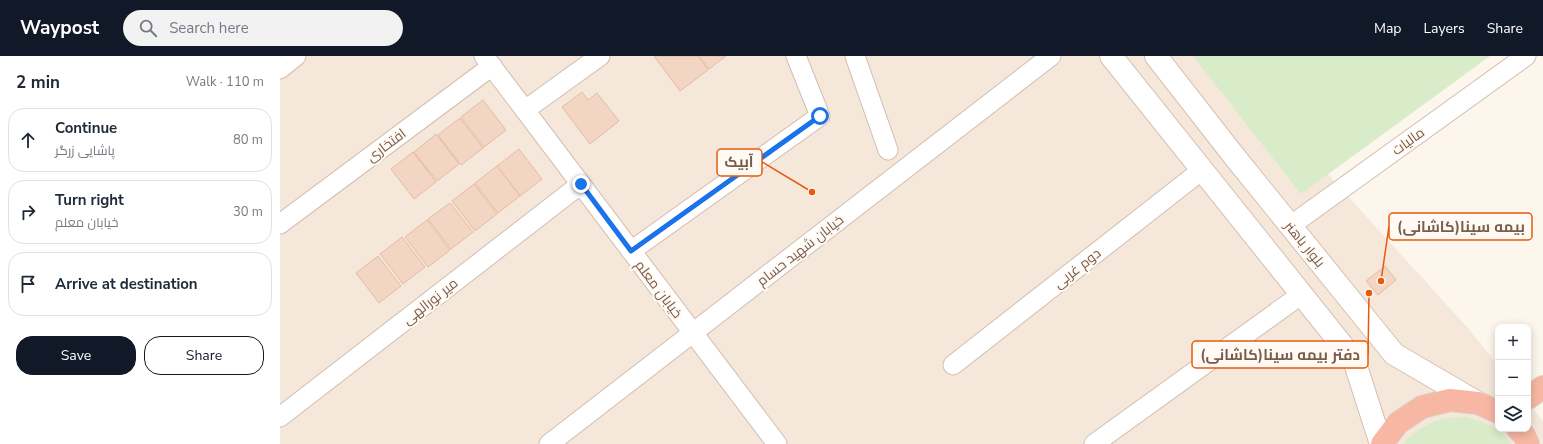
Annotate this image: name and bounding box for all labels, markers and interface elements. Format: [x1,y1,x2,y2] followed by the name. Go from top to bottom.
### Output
[123,10,403,46] search box
[20,15,99,41] text: Waypost
[137,17,159,39] icon: search
[169,18,249,38] text: Search here
[1374,19,1401,38] text: Map
[1423,19,1465,38] text: Layers
[1487,19,1523,38] text: Share
[16,71,60,94] text: 2 min
[186,73,264,91] text: Walk · 110 m
[811,107,829,125] route start
[55,118,117,138] text: Continue
[1388,123,1429,160] street label: مالیات
[363,124,410,167] street label: افتخاری
[17,129,39,151] icon: ahead
[233,131,263,149] text: 80 m
[55,142,115,160] text: پاشایی زرگر
[717,149,762,176] callout: آبیک
[724,152,754,172] text: آبیک
[572,175,590,193] route end
[55,190,124,210] text: Turn right
[17,201,39,223] icon: right
[233,203,263,221] text: 30 m
[753,210,848,290] street label: خیابان شهید حسام
[1389,213,1532,240] callout: بیمه سینا(کاشانی)
[55,214,118,232] text: خیابان معلم
[1279,216,1329,271] street label: بلوار باهنر
[1397,217,1525,237] text: بیمه سینا(کاشانی)
[1050,244,1105,293] street label: دوم غربی
[630,256,687,322] street label: خیابان معلم
[17,273,39,295] icon: arrive
[55,274,198,294] text: Arrive at destination
[399,274,462,329] street label: میر نورالهی
[1495,324,1531,432] map controls
[1495,324,1531,360] button: +
[16,336,136,375] button: Save
[144,336,264,375] button: Share
[1192,341,1368,368] callout: دفتر بیمه سینا(کاشانی)
[1200,345,1360,365] text: دفتر بیمه سینا(کاشانی)
[1495,360,1531,396] button: −
[1495,396,1531,432] button: layers

